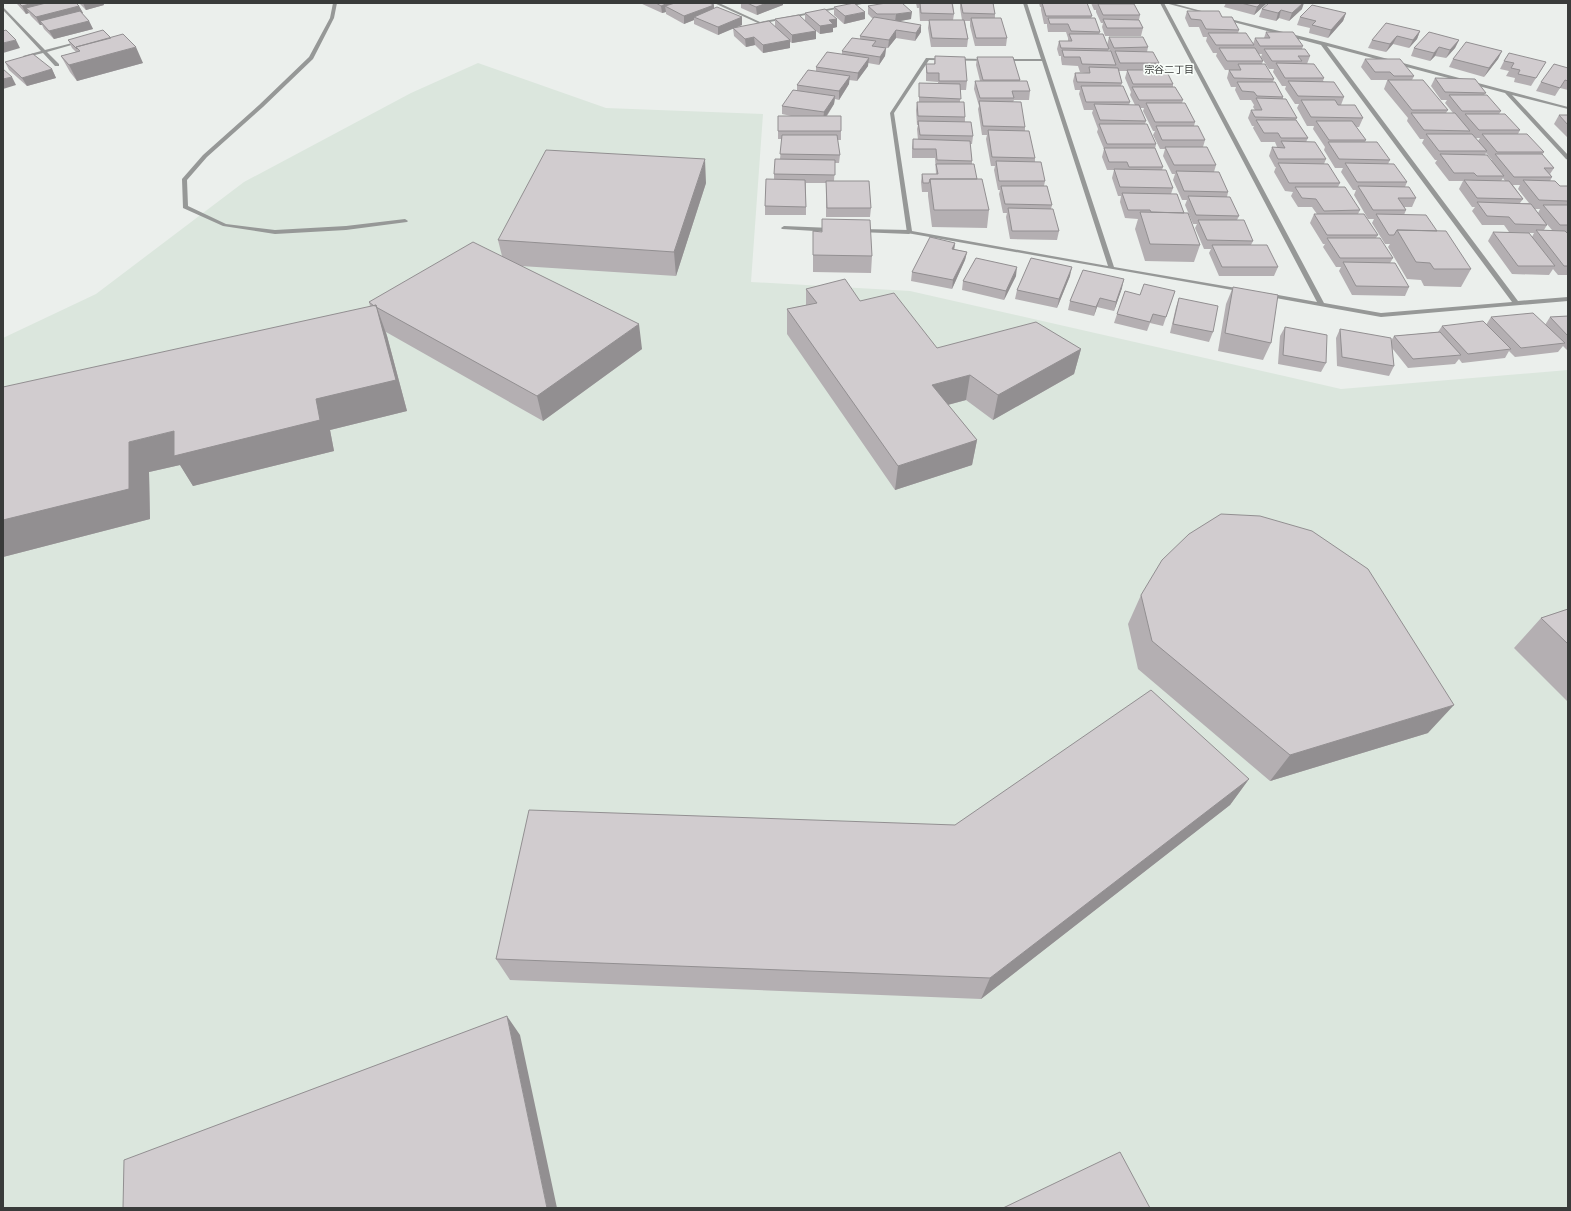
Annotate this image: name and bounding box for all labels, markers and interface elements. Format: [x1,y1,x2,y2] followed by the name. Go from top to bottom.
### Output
[1144,64,1194,75] district label: 宗谷二丁目

